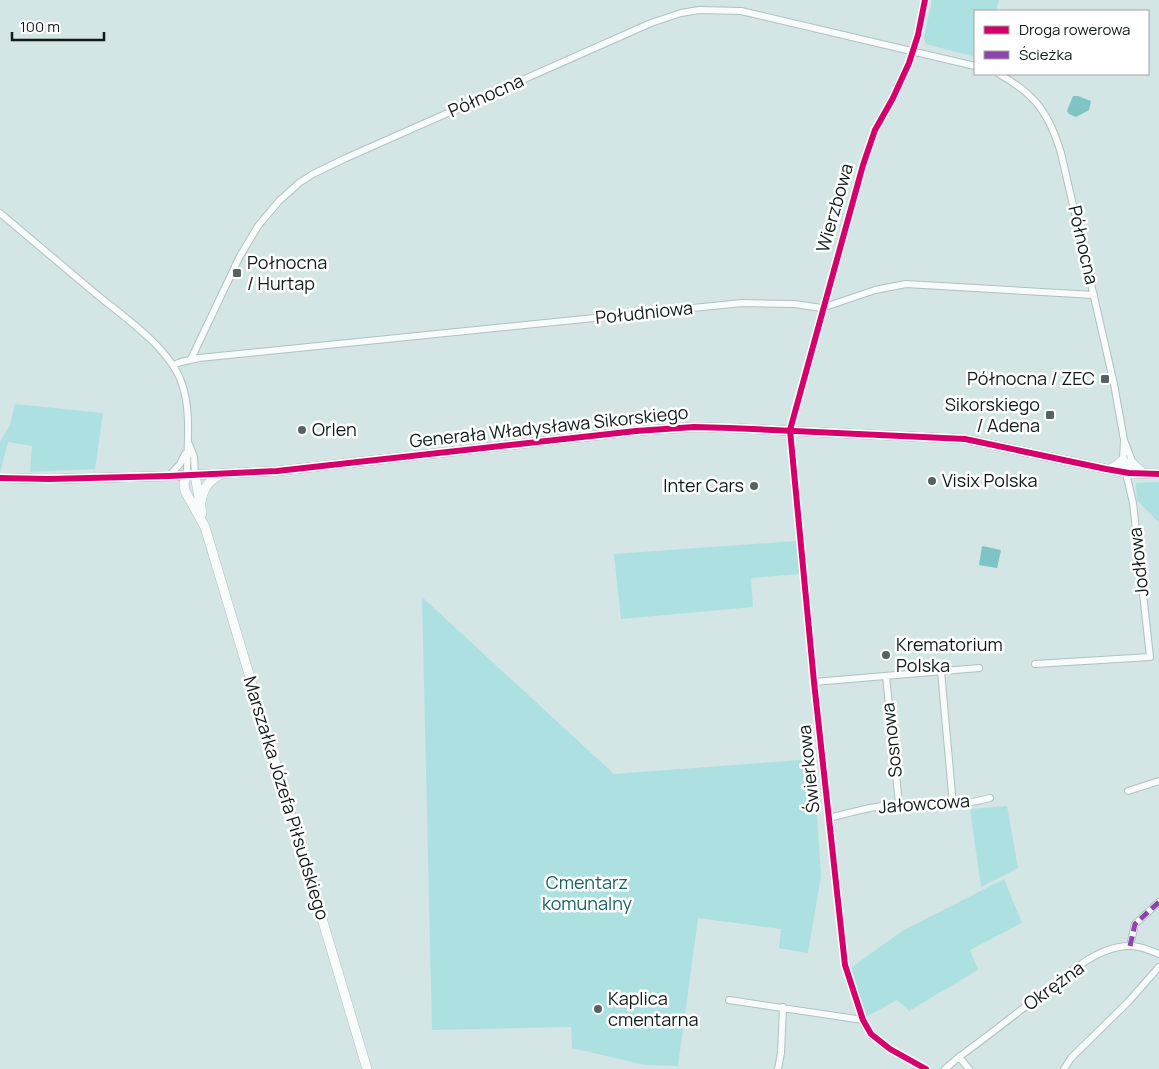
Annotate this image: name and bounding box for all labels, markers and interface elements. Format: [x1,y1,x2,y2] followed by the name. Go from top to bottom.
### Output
[12,10,105,42] scale bar
[974,10,1149,75] legend
[20,16,60,37] text: 100 m
[1019,19,1130,40] text: Droga rowerowa
[1019,44,1072,65] text: Ścieżka
[444,68,527,122] street label: Północna
[810,160,858,255] street label: Wierzbowa
[1063,203,1105,287] street label: Północna
[247,250,327,295] place label: Połnocna / Hurtap
[231,267,243,279] marker: Połnocna / Hurtap
[594,295,694,329] street label: Południowa
[967,366,1095,390] place label: Północna / ZEC
[1099,373,1111,385] marker: Północna / ZEC
[945,392,1040,437] place label: Sikorskiego / Adena
[408,399,689,453] street label: Generała Władysława Sikorskiego
[1044,409,1056,421] marker: Sikorskiego / Adena
[312,417,357,441] place label: Orlen
[296,424,308,436] marker: Orlen
[942,468,1038,492] place label: Visix Polska
[663,473,744,497] place label: Inter Cars
[926,475,938,487] marker: Visix Polska
[748,480,760,492] marker: Inter Cars
[1122,526,1154,598] street label: Jodłowa
[896,632,1003,677] place label: Krematorium Polska
[880,649,892,661] marker: Krematorium Polska
[238,673,336,923] street label: Marszałka Józefa Piłsudskiego
[875,701,907,779] street label: Sosnowa
[791,724,825,814] street label: Świerkowa
[877,788,971,818] street label: Jałowcowa
[542,870,633,915] park label: Cmentarz komunalny
[1018,955,1088,1015] street label: Okrężna
[608,986,699,1031] place label: Kaplica cmentarna
[592,1003,604,1015] marker: Kaplica cmentarna

